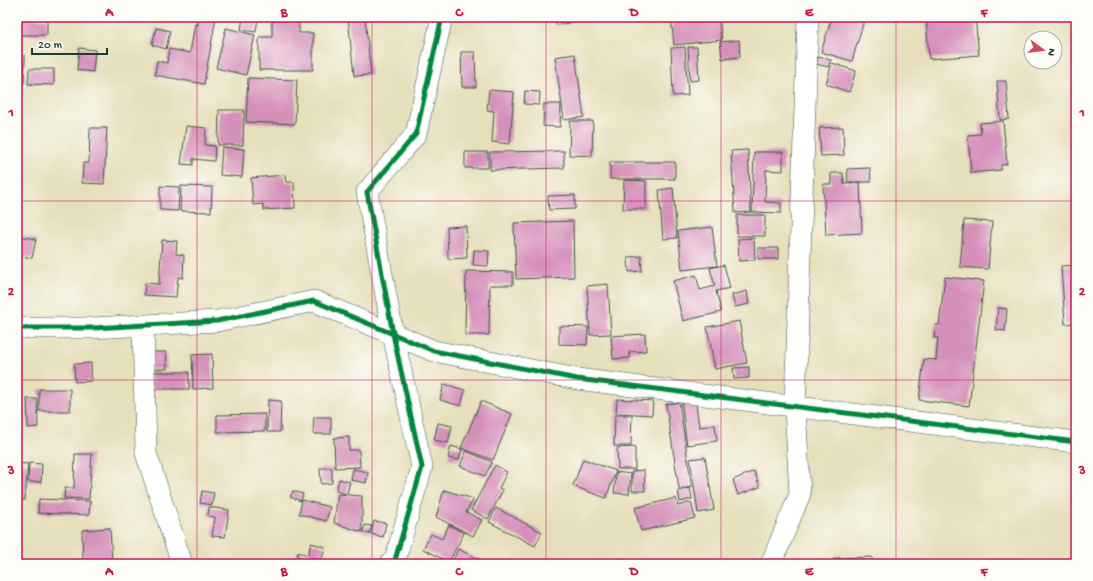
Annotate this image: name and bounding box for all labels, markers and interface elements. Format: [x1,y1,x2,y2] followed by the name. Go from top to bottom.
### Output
[104,6,114,21] text: A
[280,6,289,21] text: B
[454,6,464,21] text: C
[629,6,639,21] text: D
[805,6,814,21] text: E
[980,6,989,21] text: F
[32,30,107,56] scale bar
[1023,30,1063,70] north arrow
[38,39,63,53] text: 20 m
[1044,47,1057,57] text: N
[7,106,14,121] text: 1
[1078,106,1085,121] text: 1
[8,285,15,300] text: 2
[1079,285,1086,300] text: 2
[7,464,15,479] text: 3
[1078,464,1086,479] text: 3
[104,565,114,580] text: A
[280,565,289,580] text: B
[454,565,464,580] text: C
[629,565,639,580] text: D
[805,565,814,580] text: E
[980,565,989,580] text: F

